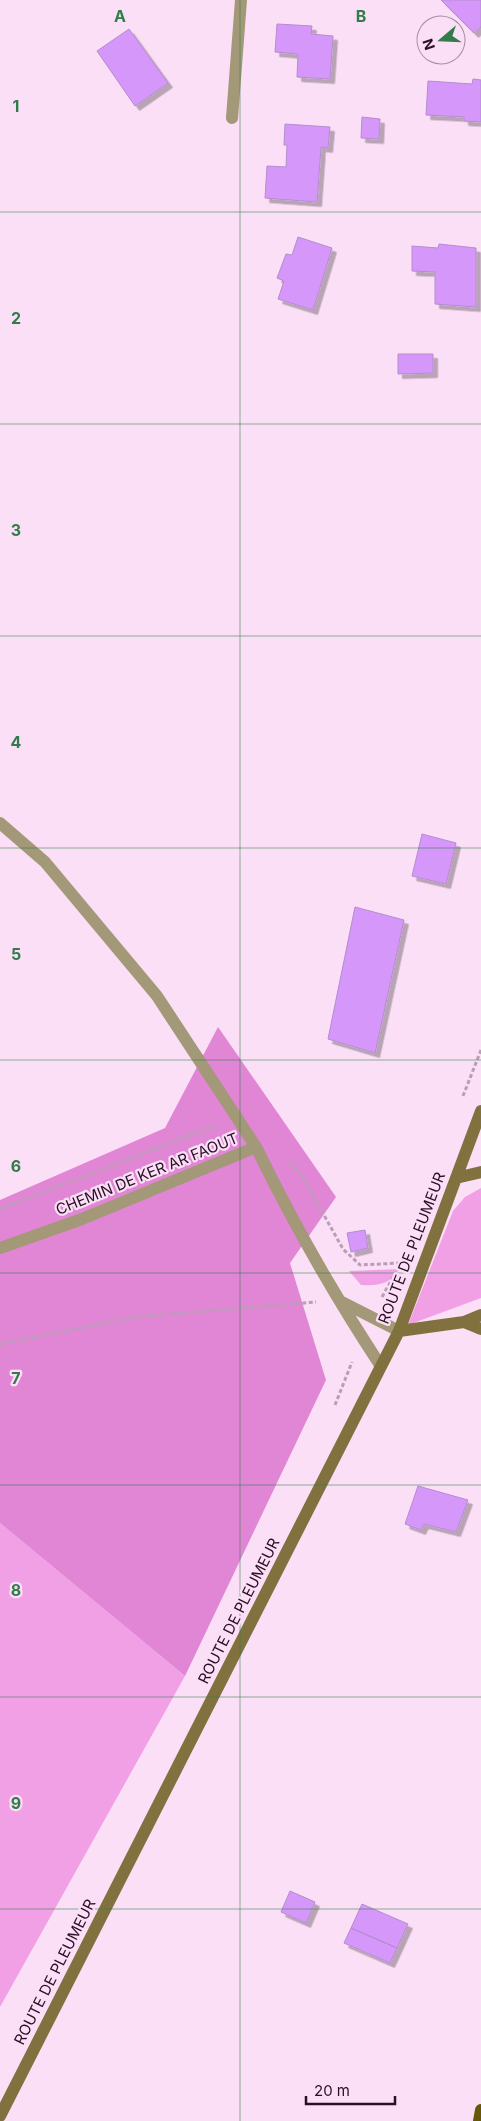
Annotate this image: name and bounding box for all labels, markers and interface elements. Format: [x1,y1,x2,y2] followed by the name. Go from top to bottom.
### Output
[114,6,126,26] text: A
[356,6,366,26] text: B
[416,15,466,65] north arrow
[418,37,438,52] text: N
[13,96,19,116] text: 1
[11,308,21,328] text: 2
[11,520,21,540] text: 3
[11,732,22,752] text: 4
[11,944,21,964] text: 5
[53,1128,241,1219] street label: CHEMIN DE KER AR FAOUT
[11,1156,21,1176] text: 6
[374,1169,449,1326] street label: ROUTE DE PLEUMEUR
[11,1368,21,1388] text: 7
[194,1534,284,1687] street label: ROUTE DE PLEUMEUR
[11,1580,21,1600] text: 8
[11,1793,21,1813] text: 9
[10,1895,100,2048] street label: ROUTE DE PLEUMEUR
[306,2074,395,2106] scale bar
[314,2081,350,2100] text: 20 m

